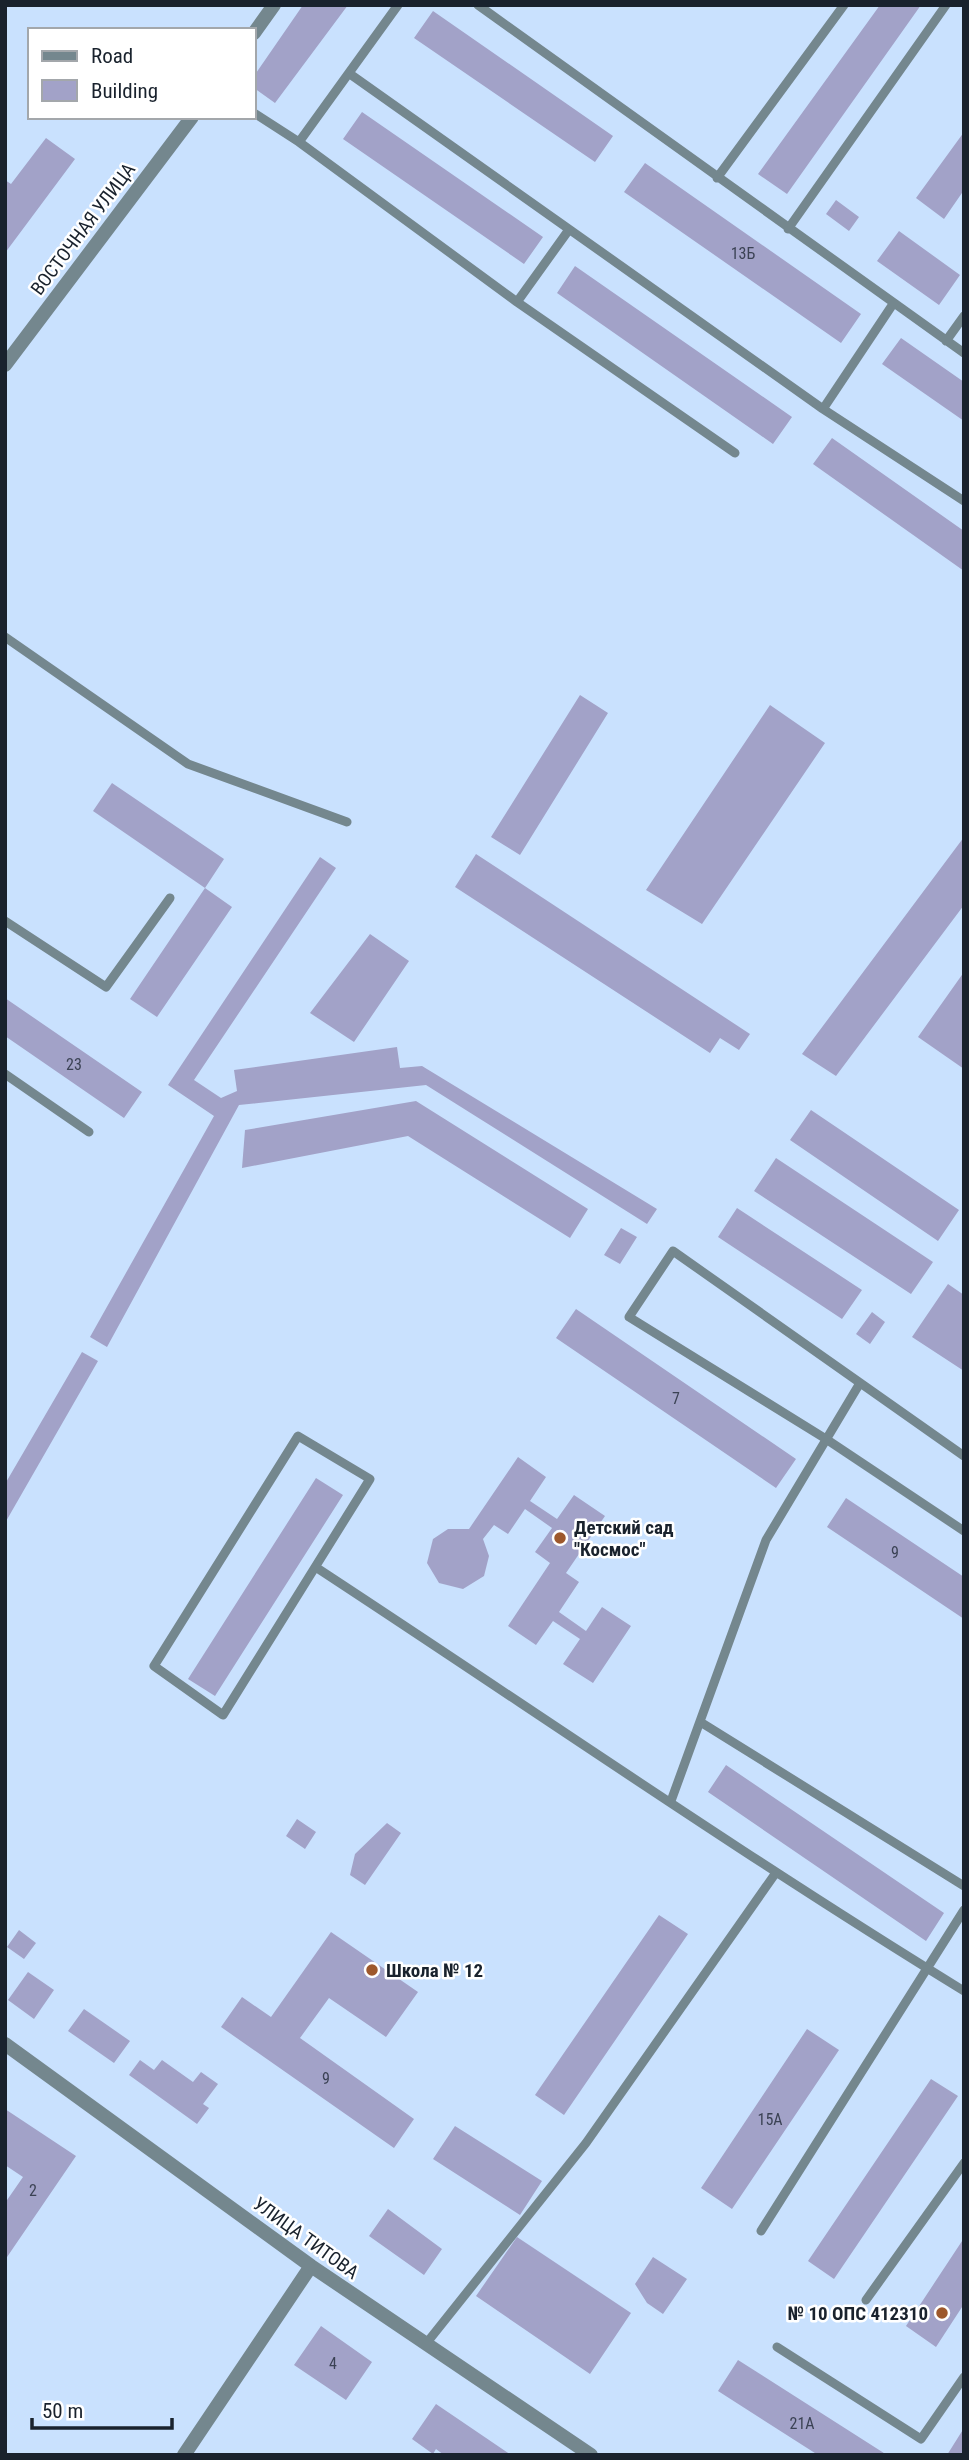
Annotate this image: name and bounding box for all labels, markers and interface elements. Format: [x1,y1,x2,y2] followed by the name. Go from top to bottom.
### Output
[28,28,256,119] legend
[91,44,133,68] text: Road
[91,79,158,103] text: Building
[26,158,140,300] street label: ВОСТОЧНАЯ УЛИЦА
[731,244,756,263] house number: 13Б
[66,1055,82,1074] house number: 23
[672,1389,680,1408] house number: 7
[574,1516,674,1561] place label: Детский сад "Космос"
[552,1530,568,1546] marker: Детский сад "Космос"
[891,1543,899,1562] house number: 9
[386,1959,483,1982] place label: Школа № 12
[364,1962,380,1978] marker: Школа № 12
[322,2069,330,2088] house number: 9
[757,2110,783,2129] house number: 15А
[29,2181,37,2200] house number: 2
[249,2192,363,2284] street label: УЛИЦА ТИТОВА
[788,2302,928,2325] place label: № 10 ОПС 412310
[934,2305,950,2321] marker: № 10 ОПС 412310
[329,2354,337,2373] house number: 4
[32,2386,172,2430] scale bar
[42,2399,83,2423] text: 50 m
[789,2414,815,2433] house number: 21А

